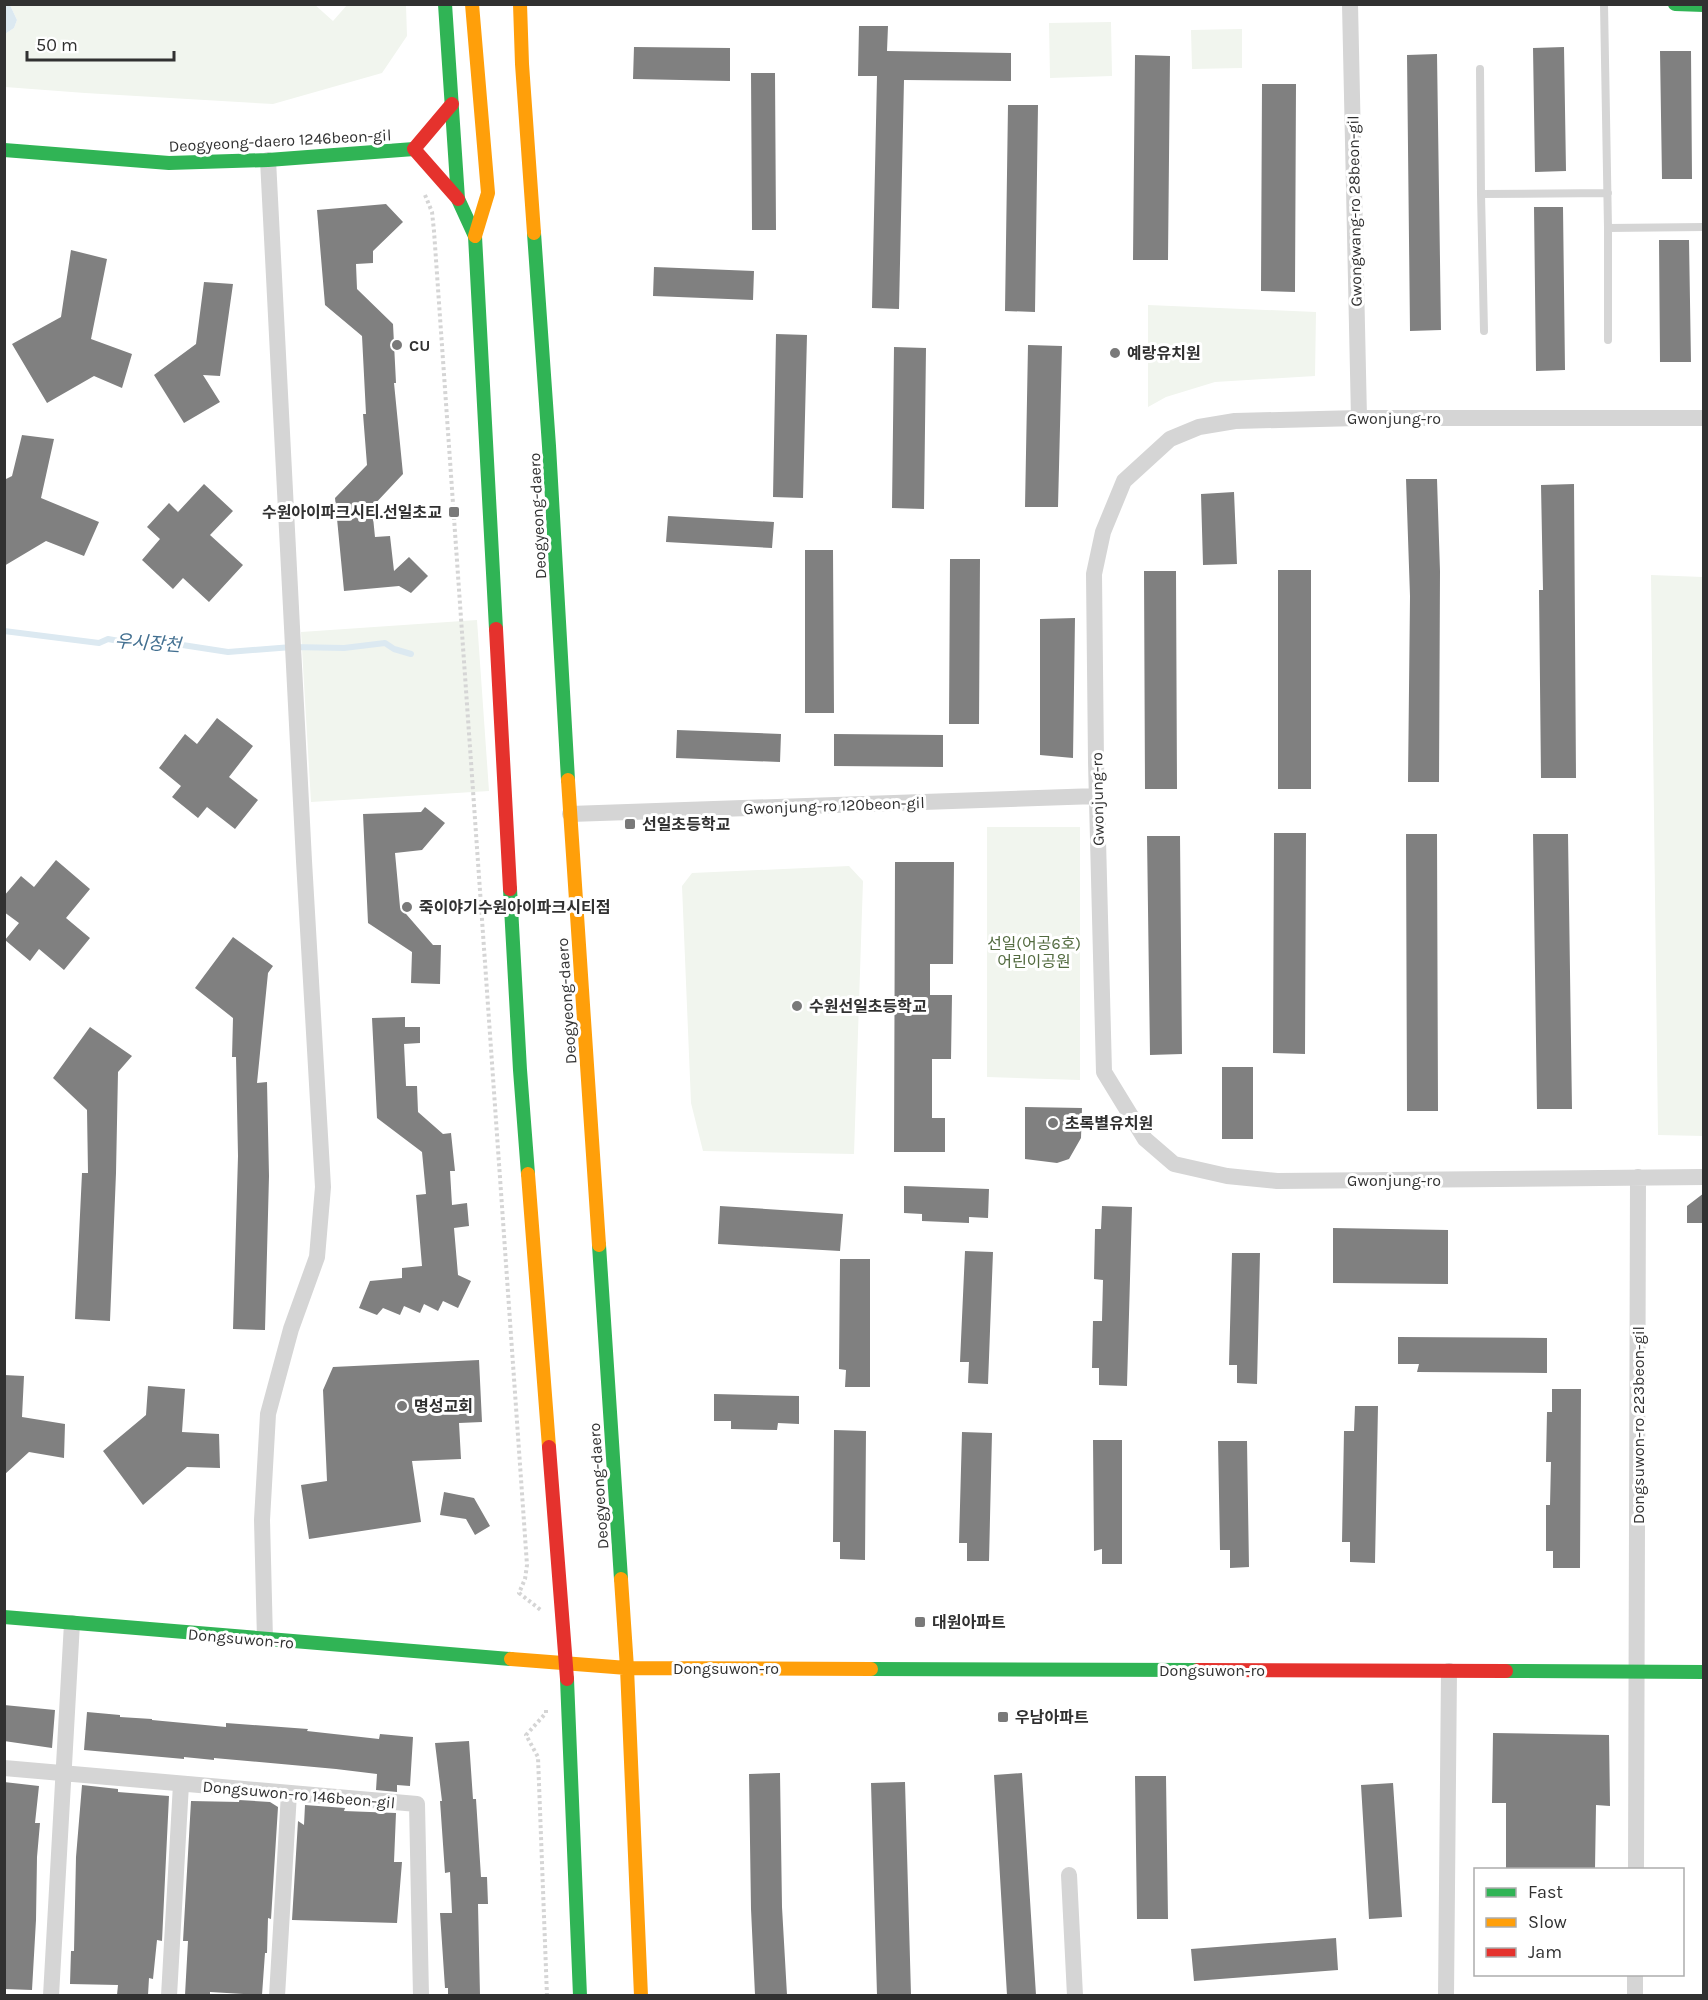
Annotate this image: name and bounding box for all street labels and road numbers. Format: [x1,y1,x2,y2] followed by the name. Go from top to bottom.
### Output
[1343,115,1366,307] street label: Gwongwang-ro 28beon-gil
[168,125,392,156] street label: Deogyeong-daero 1246beon-gil
[1347,409,1441,428] street label: Gwonjung-ro
[525,452,550,580] street label: Deogyeong-daero
[1087,752,1108,846] street label: Gwonjung-ro
[743,793,925,818] street label: Gwonjung-ro 120beon-gil
[553,937,580,1065] street label: Deogyeong-daero
[1347,1171,1441,1190] street label: Gwonjung-ro
[1629,1326,1648,1524] street label: Dongsuwon-ro 223beon-gil
[585,1422,612,1550] street label: Deogyeong-daero
[187,1624,295,1653] street label: Dongsuwon-ro
[673,1659,779,1678] street label: Dongsuwon-ro
[1159,1661,1265,1680] street label: Dongsuwon-ro
[202,1777,396,1812] street label: Dongsuwon-ro 146beon-gil

